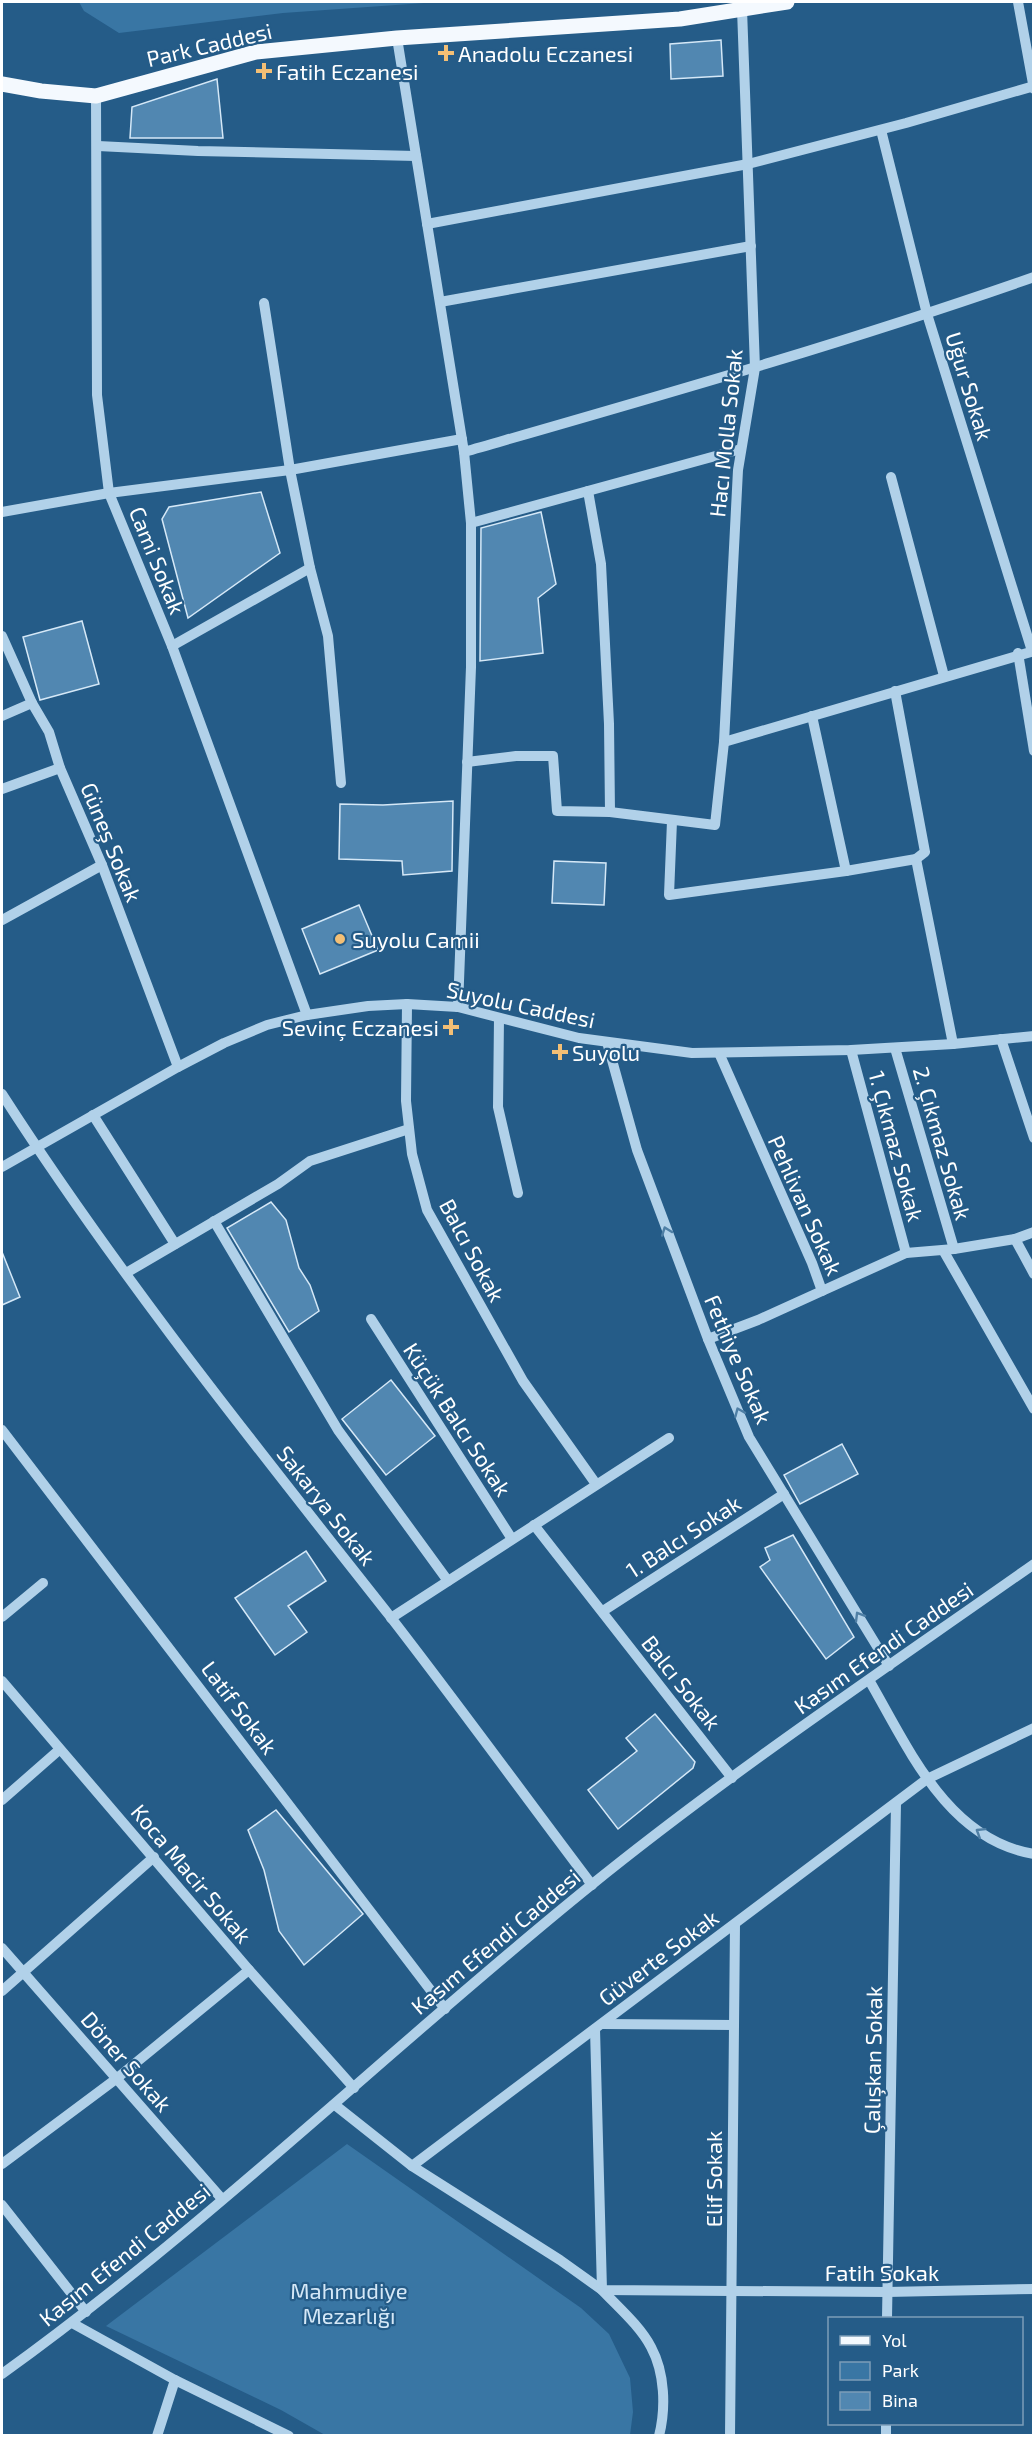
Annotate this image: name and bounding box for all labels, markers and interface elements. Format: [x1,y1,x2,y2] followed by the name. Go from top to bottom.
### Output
[144,17,274,71] street label: Park Caddesi
[458,40,633,66] place label: Anadolu Eczanesi
[439,46,453,60] marker: Anadolu Eczanesi
[276,58,419,84] place label: Fatih Eczanesi
[257,64,271,78] marker: Fatih Eczanesi
[941,329,999,443] street label: Uğur Sokak
[703,348,747,518] street label: Hacı Molla Sokak
[125,502,191,618] street label: Cami Sokak
[74,779,148,906] street label: Güneş Sokak
[352,926,480,952] place label: Suyolu Camii
[333,932,347,946] marker: Suyolu Camii
[444,976,598,1032] street label: Suyolu Caddesi
[282,1014,439,1042] place label: Sevinç Eczanesi
[444,1020,458,1034] marker: Sevinç Eczanesi
[572,1039,640,1065] place label: Suyolu
[553,1045,567,1059] marker: Suyolu
[907,1063,977,1223] street label: 2. Çıkmaz Sokak
[862,1068,930,1225] street label: 1. Çıkmaz Sokak
[764,1131,848,1279] street label: Pehlivan Sokak
[435,1194,511,1306] street label: Balcı Sokak
[661,1226,674,1236] one-way arrow
[700,1291,778,1427] street label: Fethiye Sokak
[397,1338,517,1502] street label: Küçük Balcı Sokak
[734,1407,746,1418] one-way arrow
[272,1440,382,1570] street label: Sakarya Sokak
[621,1489,745,1583] street label: 1. Balcı Sokak
[789,1575,977,1719] street label: Kasım Efendi Caddesi
[854,1612,866,1622] one-way arrow
[637,1630,727,1734] street label: Balcı Sokak
[197,1655,283,1759] street label: Latif Sokak
[126,1798,258,1948] street label: Koca Macir Sokak
[976,1828,986,1840] one-way arrow
[405,1863,585,2019] street label: Kasım Efendi Caddesi
[593,1904,723,2010] street label: Güverte Sokak
[858,1986,888,2134] street label: Çalışkan Sokak
[76,2006,178,2116] street label: Döner Sokak
[700,2131,726,2227] street label: Elif Sokak
[33,2177,215,2331] street label: Kasım Efendi Caddesi
[825,2259,939,2285] street label: Fatih Sokak
[290,2277,408,2328] park label: Mahmudiye Mezarlığı
[828,2317,1023,2425] legend
[882,2329,907,2351] text: Yol
[882,2359,919,2381] text: Park
[882,2389,918,2411] text: Bina

